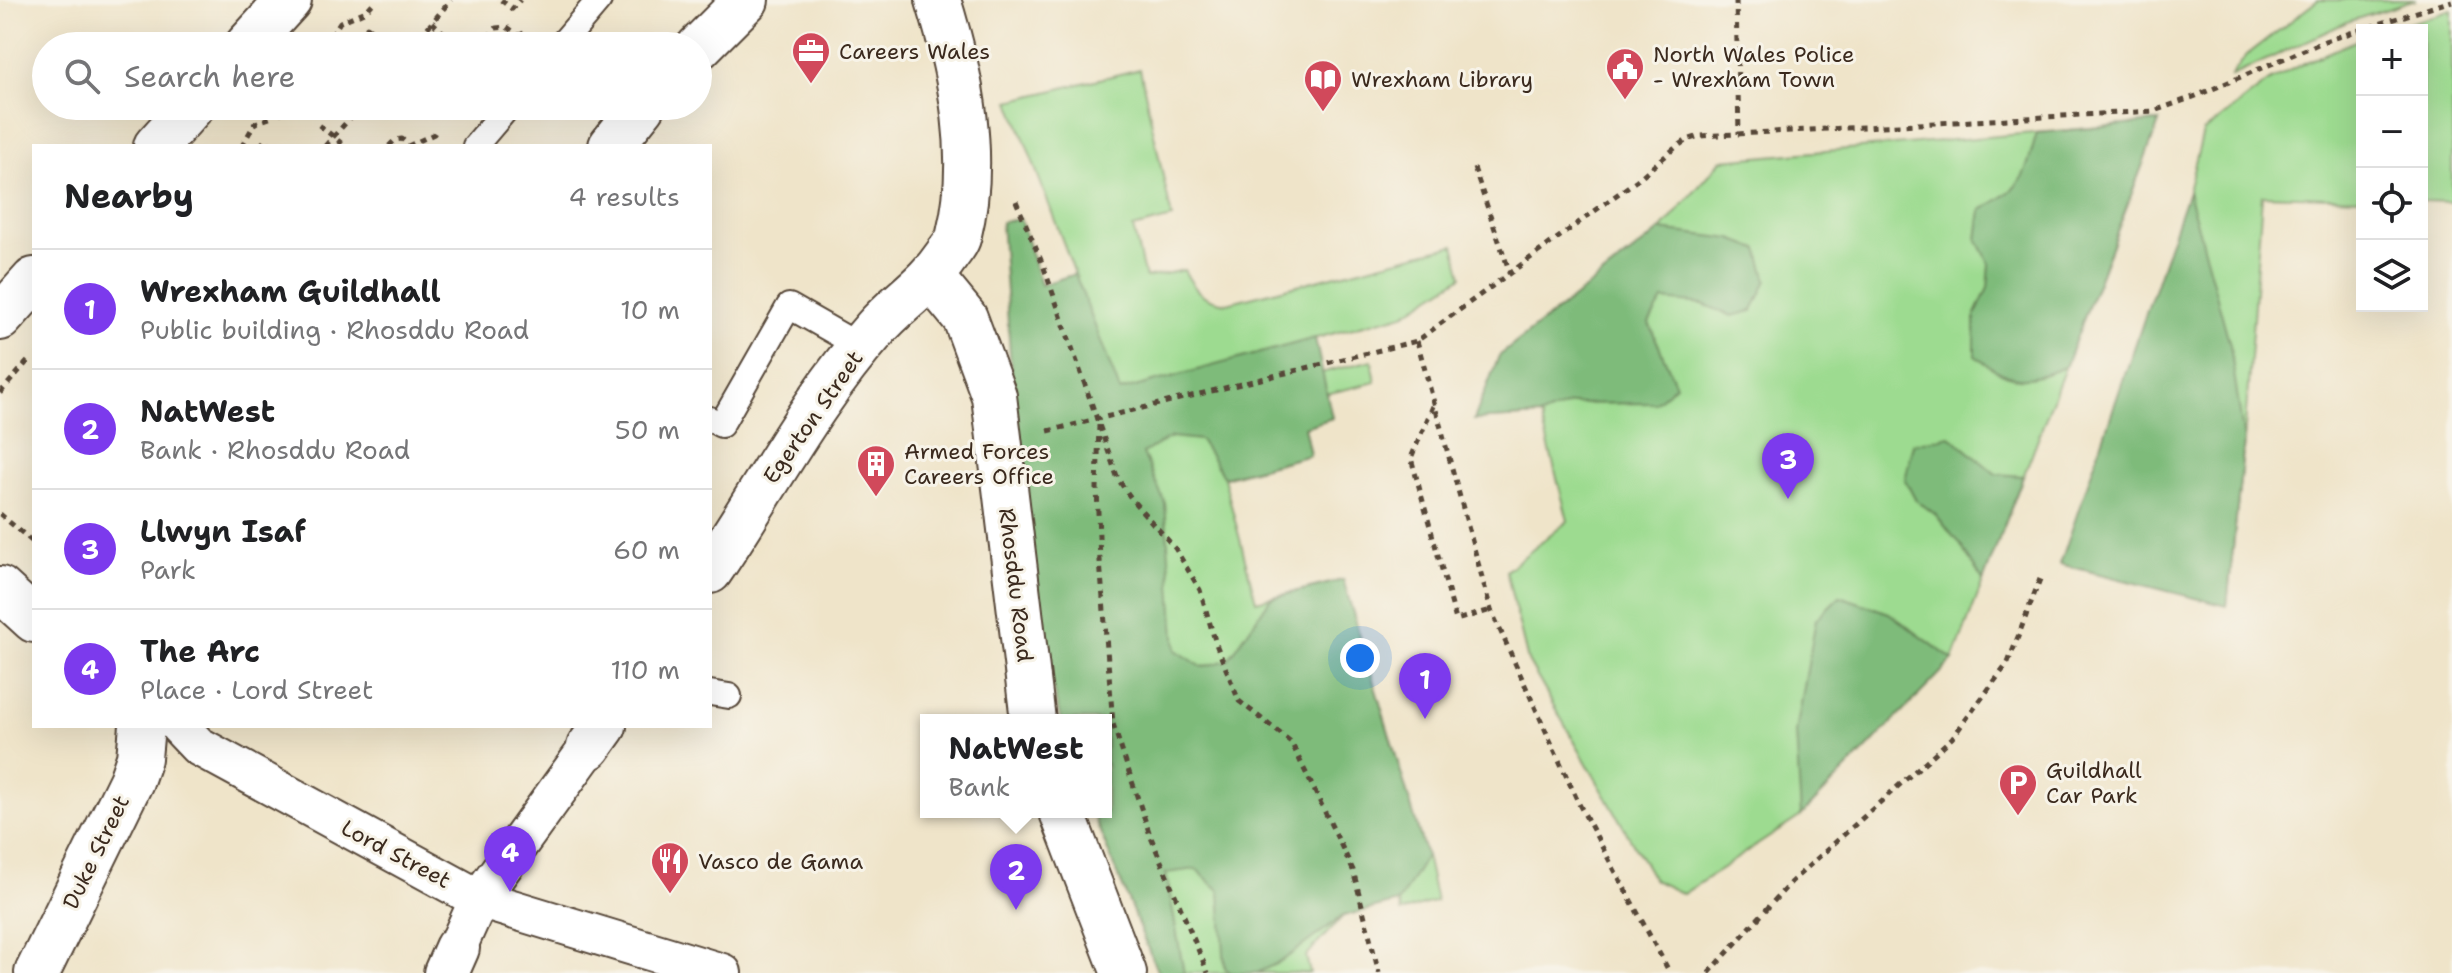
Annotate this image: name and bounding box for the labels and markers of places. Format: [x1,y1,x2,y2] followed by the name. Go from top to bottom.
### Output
[790,30,832,85] office icon: Careers Wales
[839,37,990,66] place label: Careers Wales
[1653,40,1855,94] place label: North Wales Police - Wrexham Town
[1604,46,1646,101] public building icon: North Wales Police - Wrexham Town
[1302,58,1344,113] library icon: Wrexham Library
[1351,65,1533,94] place label: Wrexham Library
[1762,433,1814,499] pin: 3
[904,437,1054,491] place label: Armed Forces Careers Office
[855,443,897,498] building icon: Armed Forces Careers Office
[1399,653,1451,719] pin: 1
[2046,756,2142,810] place label: Guildhall Car Park
[1997,762,2039,817] parking icon: Guildhall Car Park
[484,826,536,892] pin: 4
[649,840,691,895] restaurant icon: Vasco de Gama
[990,844,1042,910] pin: 2
[698,847,863,876] place label: Vasco de Gama

